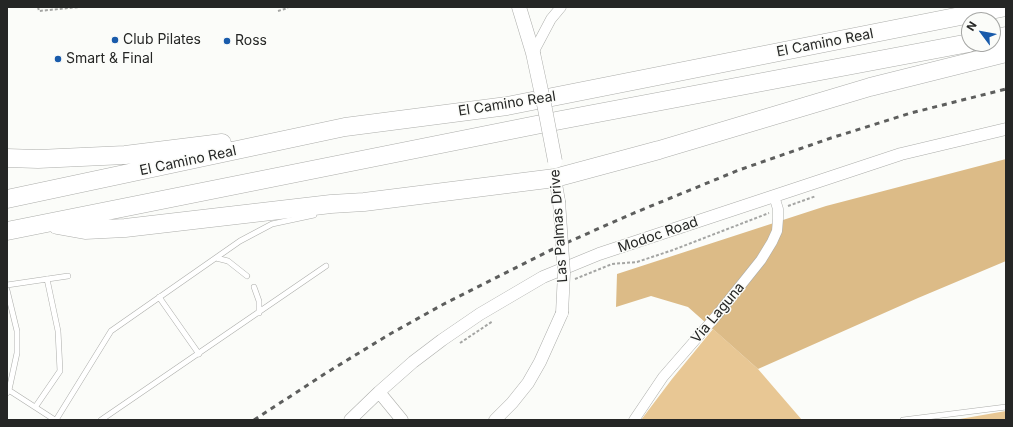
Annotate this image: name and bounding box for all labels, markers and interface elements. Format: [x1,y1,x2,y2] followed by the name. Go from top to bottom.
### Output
[961,12,1001,52] north arrow
[964,19,980,33] text: N
[775,25,875,61] street label: El Camino Real
[123,32,201,48] place label: Club Pilates
[235,33,267,49] place label: Ross
[110,35,120,45] marker: Club Pilates
[222,36,232,46] marker: Ross
[66,51,153,67] place label: Smart & Final
[53,54,63,64] marker: Smart & Final
[457,88,557,120] street label: El Camino Real
[138,143,238,179] street label: El Camino Real
[547,169,571,283] street label: Las Palmas Drive
[616,213,700,257] street label: Modoc Road
[688,279,748,347] street label: Via Laguna

